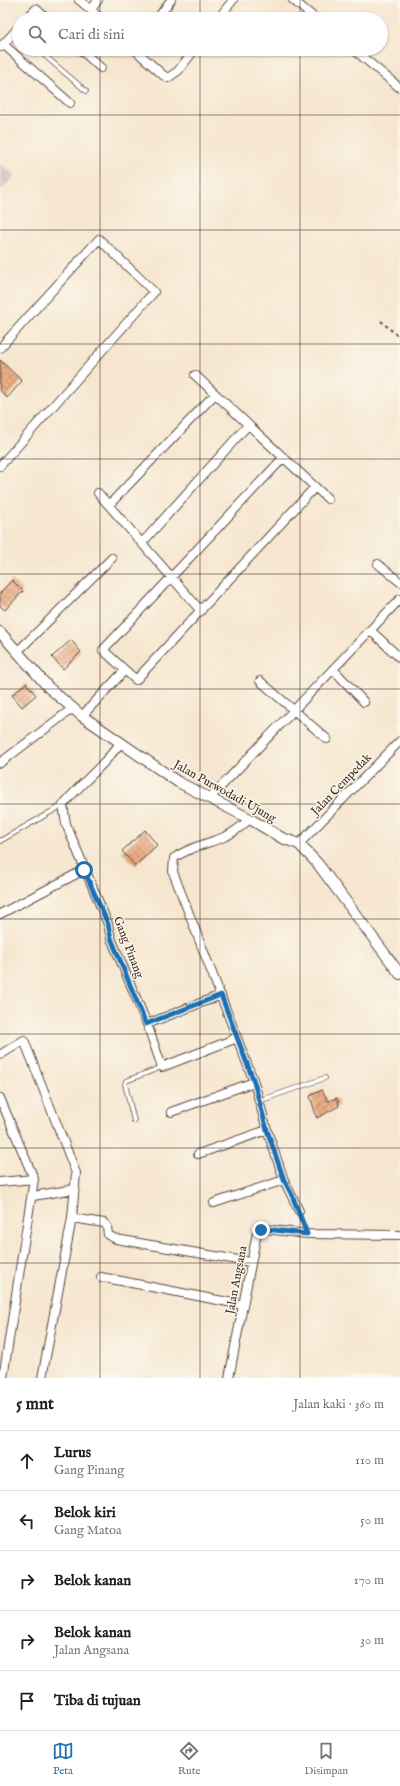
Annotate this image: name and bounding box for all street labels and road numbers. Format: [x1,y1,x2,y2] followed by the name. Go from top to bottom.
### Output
[307,750,376,821] street label: Jalan Cempedak
[169,756,279,827] street label: Jalan Purwodadi Ujung
[110,914,147,981] street label: Gang Pinang
[222,1244,252,1318] street label: Jalan Angsana

